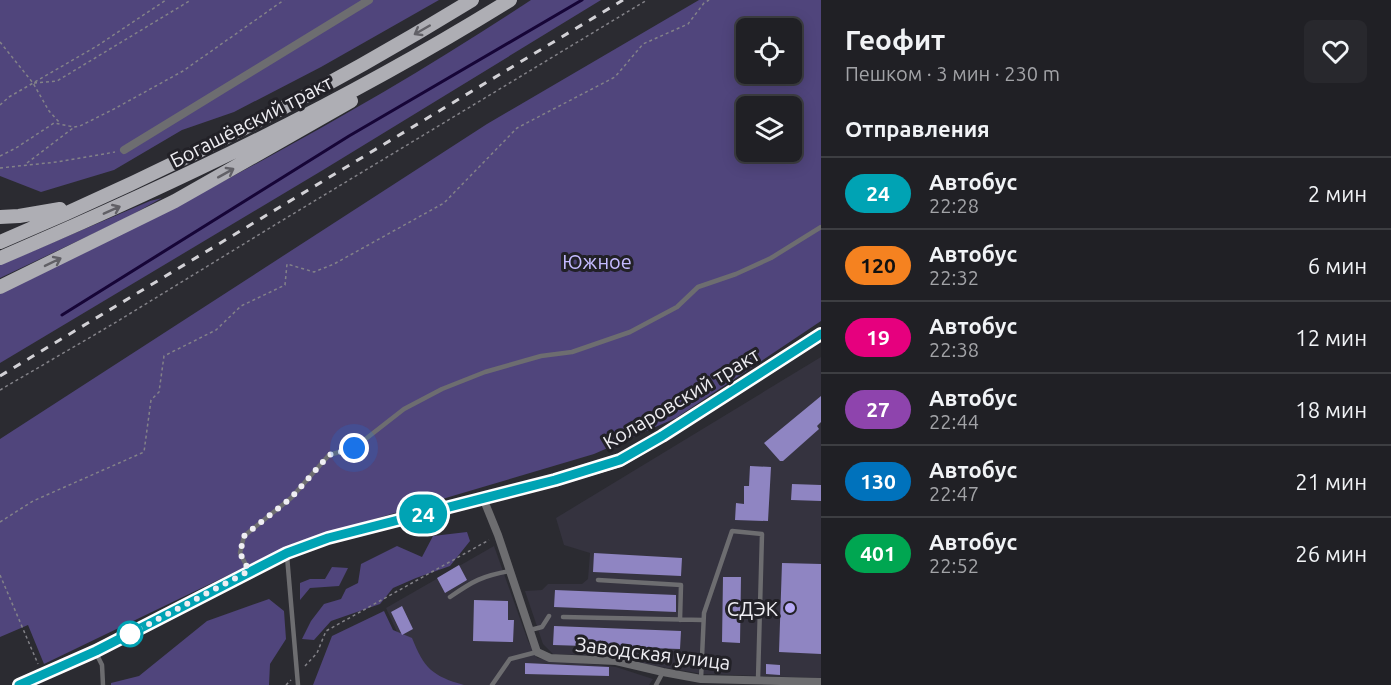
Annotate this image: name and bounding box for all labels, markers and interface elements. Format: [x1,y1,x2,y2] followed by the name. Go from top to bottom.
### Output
[736,18,802,162] map controls
[736,18,802,84] button: locate
[1304,20,1367,83] button: heart
[414,24,431,36] one-way arrow
[845,24,945,55] text: Геофит
[845,62,1060,85] text: Пешком · 3 мин · 230 m
[166,70,336,172] street label: Богашёвский тракт
[736,96,802,162] button: layers
[845,116,990,141] text: Отправления
[217,167,234,179] one-way arrow
[929,169,1017,194] text: Автобус
[866,181,890,205] text: 24
[1308,181,1367,206] text: 2 мин
[929,194,979,217] text: 22:28
[102,204,120,215] one-way arrow
[929,241,1017,266] text: Автобус
[562,250,632,273] park label: Южное
[860,253,896,277] text: 120
[1308,253,1367,278] text: 6 мин
[43,255,61,267] one-way arrow
[929,266,979,289] text: 22:32
[929,313,1017,338] text: Автобус
[866,325,890,349] text: 19
[1295,325,1367,350] text: 12 мин
[929,338,979,361] text: 22:38
[599,342,763,454] street label: Коларовский тракт
[929,385,1017,410] text: Автобус
[866,397,890,421] text: 27
[1295,397,1367,422] text: 18 мин
[929,410,979,433] text: 22:44
[339,433,369,463] your location
[929,457,1017,482] text: Автобус
[860,469,896,493] text: 130
[1295,469,1367,494] text: 21 мин
[929,482,979,505] text: 22:47
[396,494,450,534] line badge: 24
[411,502,435,526] text: 24
[929,529,1017,554] text: Автобус
[860,541,896,565] text: 401
[1295,541,1367,566] text: 26 мин
[929,554,979,577] text: 22:52
[727,597,778,620] place label: СДЭК
[783,601,797,615] marker: СДЭК
[117,621,143,647] unlabelled marker
[574,632,732,674] street label: Заводская улица

